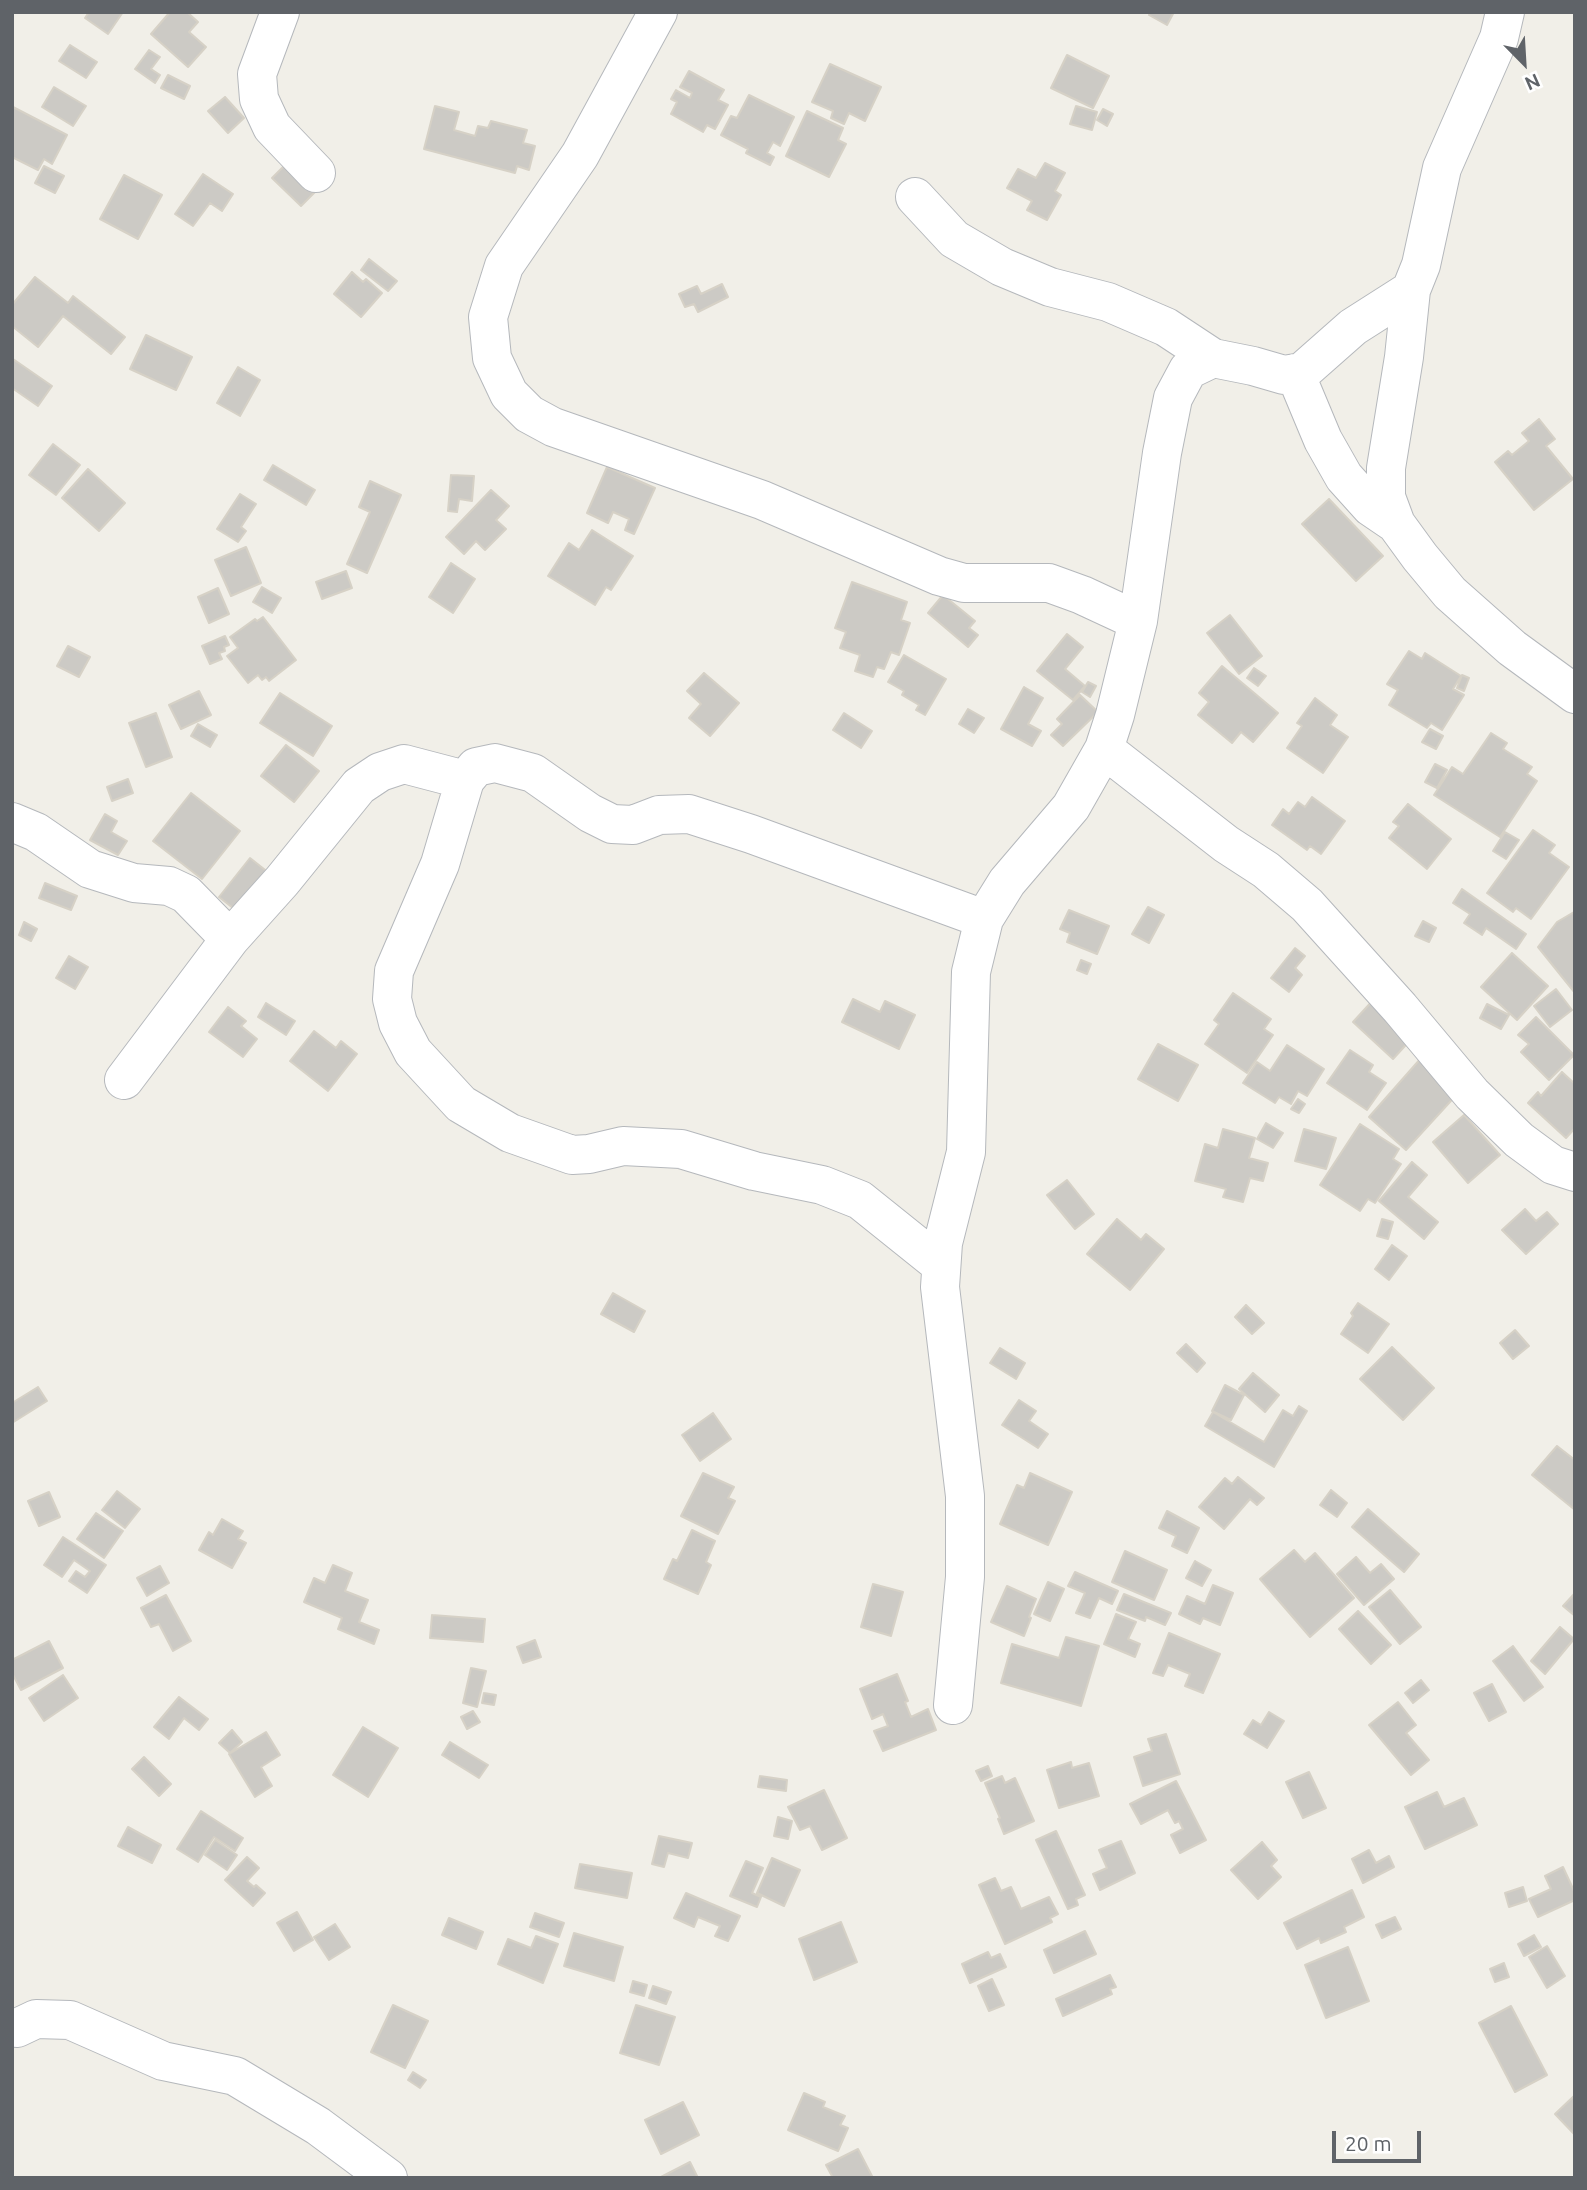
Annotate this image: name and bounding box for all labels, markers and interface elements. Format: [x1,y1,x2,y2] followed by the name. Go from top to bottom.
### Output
[1489,28,1559,98] north arrow
[1522,69,1543,95] text: N
[1335,2116,1424,2160] scale bar
[1345,2131,1392,2155] text: 20 m

